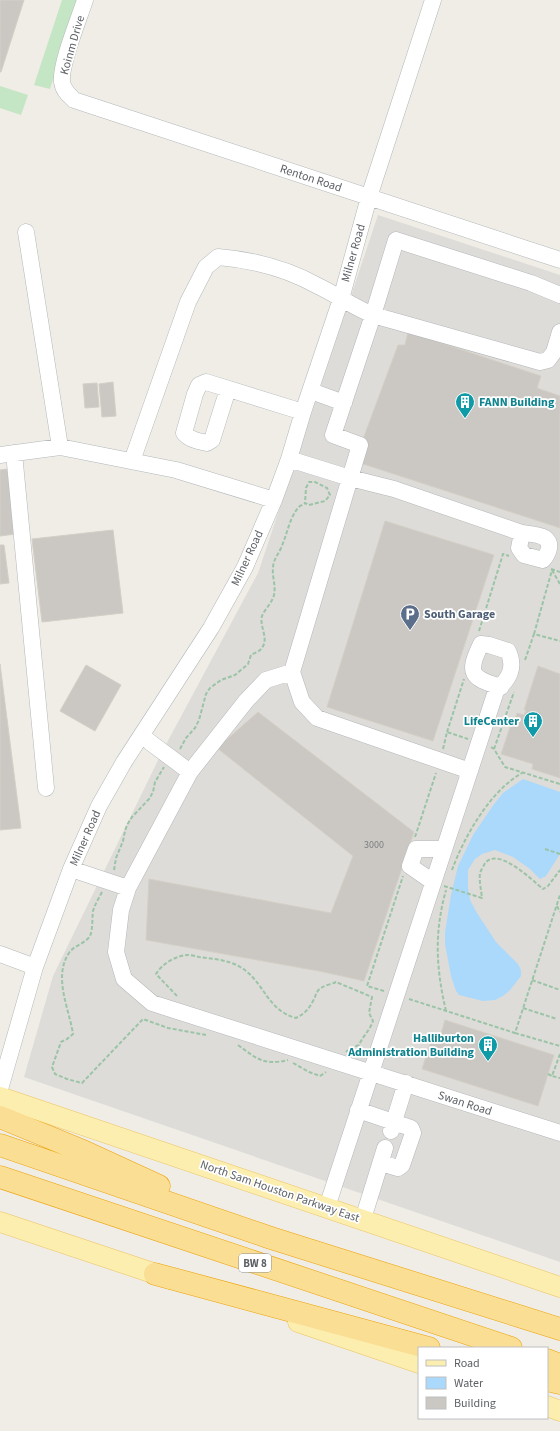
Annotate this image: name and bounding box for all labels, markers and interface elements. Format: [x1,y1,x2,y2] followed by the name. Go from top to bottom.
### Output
[56,13,89,77] street label: Koinm Drive
[278,160,344,197] street label: Renton Road
[337,222,370,284] street label: Milner Road
[454,391,476,419] building icon: FANN Building
[479,394,555,411] place label: FANN Building
[227,528,268,589] street label: Milner Road
[399,603,421,631] parking icon: South Garage
[424,606,495,623] place label: South Garage
[522,710,544,738] building icon: LifeCenter
[464,713,519,730] place label: LifeCenter
[66,808,105,869] street label: Milner Road
[364,838,384,852] house number: 3000
[347,1030,475,1061] place label: Halliburton Administration Building
[477,1034,499,1062] building icon: Halliburton Administration Building
[436,1087,494,1120] street label: Swan Road
[198,1156,362,1227] street label: North Sam Houston Parkway East
[239,1254,271,1272] road number: BW 8
[418,1347,548,1419] legend
[454,1355,480,1372] text: Road
[454,1375,484,1392] text: Water
[454,1395,496,1412] text: Building

